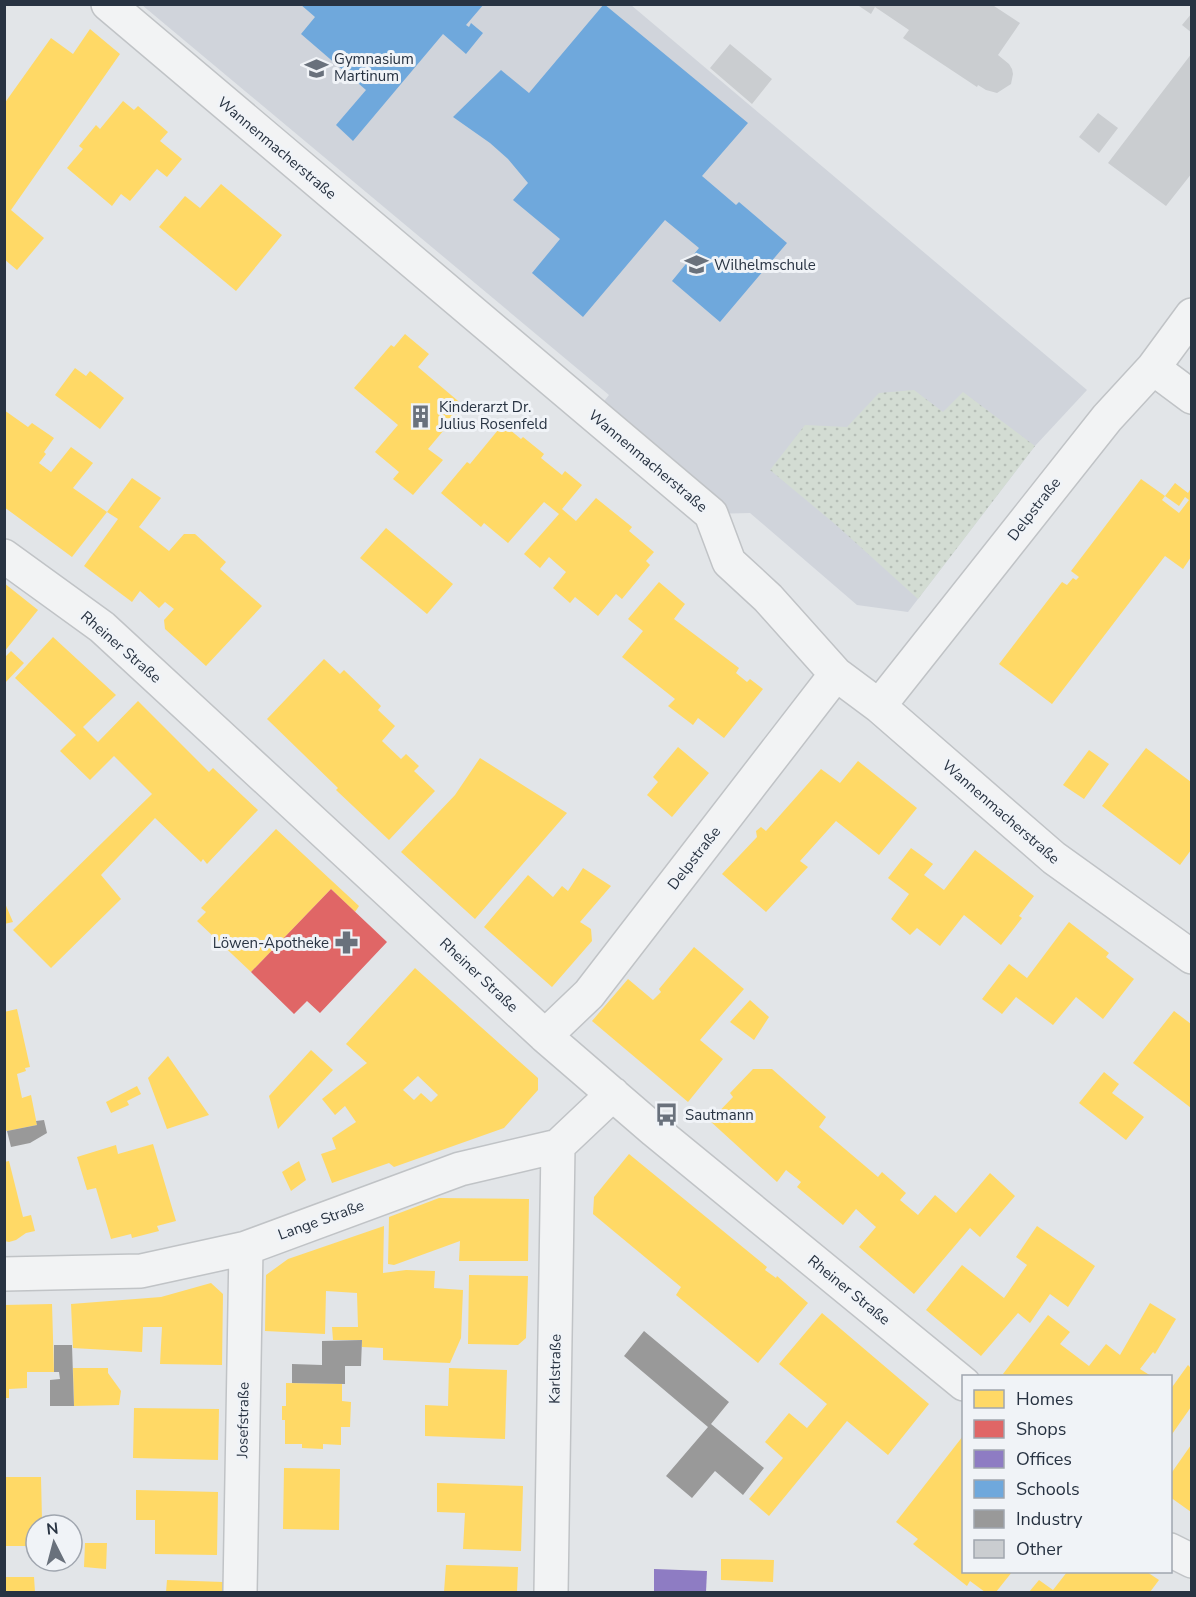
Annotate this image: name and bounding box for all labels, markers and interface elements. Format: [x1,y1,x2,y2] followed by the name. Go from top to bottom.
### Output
[334,49,414,86] place label: Gymnasium Martinum
[303,55,329,81] school or university icon: Gymnasium Martinum
[213,92,341,204] street label: Wannenmacherstraße
[683,252,709,278] school or university icon: Wilhelmschule
[714,255,816,275] place label: Wilhelmschule
[438,397,547,434] place label: Kinderarzt Dr. Julius Rosenfeld
[408,403,434,429] building icon: Kinderarzt Dr. Julius Rosenfeld
[584,405,712,517] street label: Wannenmacherstraße
[1003,473,1065,545] street label: Delpstraße
[76,606,166,688] street label: Rheiner Straße
[938,755,1064,869] street label: Wannenmacherstraße
[663,822,725,894] street label: Delpstraße
[334,930,360,956] pharmacy icon: Löwen-Apotheke
[213,933,329,953] place label: Löwen-Apotheke
[435,933,523,1017] street label: Rheiner Straße
[654,1102,680,1128] bus stop icon: Sautmann
[685,1105,754,1125] place label: Sautmann
[275,1195,367,1245] street label: Lange Straße
[804,1251,894,1329] street label: Rheiner Straße
[544,1334,566,1404] street label: Karlstraße
[962,1375,1172,1573] legend
[232,1382,254,1459] street label: Josefstraße
[1016,1387,1073,1411] text: Homes
[1016,1417,1066,1441] text: Shops
[1016,1447,1072,1471] text: Offices
[1016,1477,1080,1501] text: Schools
[1016,1507,1083,1531] text: Industry
[24,1513,84,1573] north arrow
[45,1518,60,1541] text: N
[1016,1537,1063,1561] text: Other

